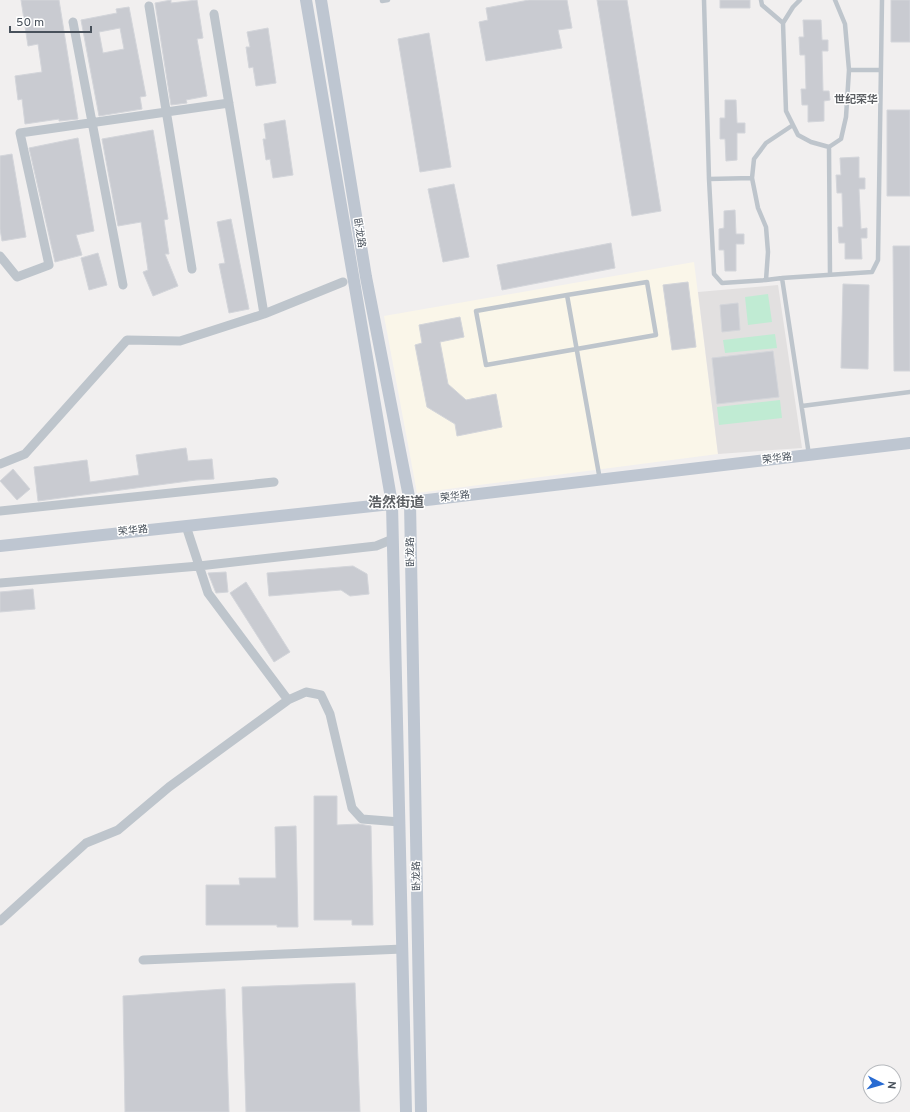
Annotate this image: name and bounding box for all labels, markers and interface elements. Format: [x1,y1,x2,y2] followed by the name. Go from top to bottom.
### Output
[10,8,91,34] scale bar
[16,15,44,31] text: 50 m
[834,93,878,107] district label: 世纪荣华
[350,217,368,249] street label: 卧龙路
[761,451,793,467] street label: 荣华路
[439,489,471,505] street label: 荣华路
[368,494,424,512] district label: 浩然街道
[117,523,149,539] street label: 荣华路
[404,537,418,567] street label: 卧龙路
[410,861,424,891] street label: 卧龙路
[862,1064,902,1104] north arrow
[884,1080,898,1090] text: N

